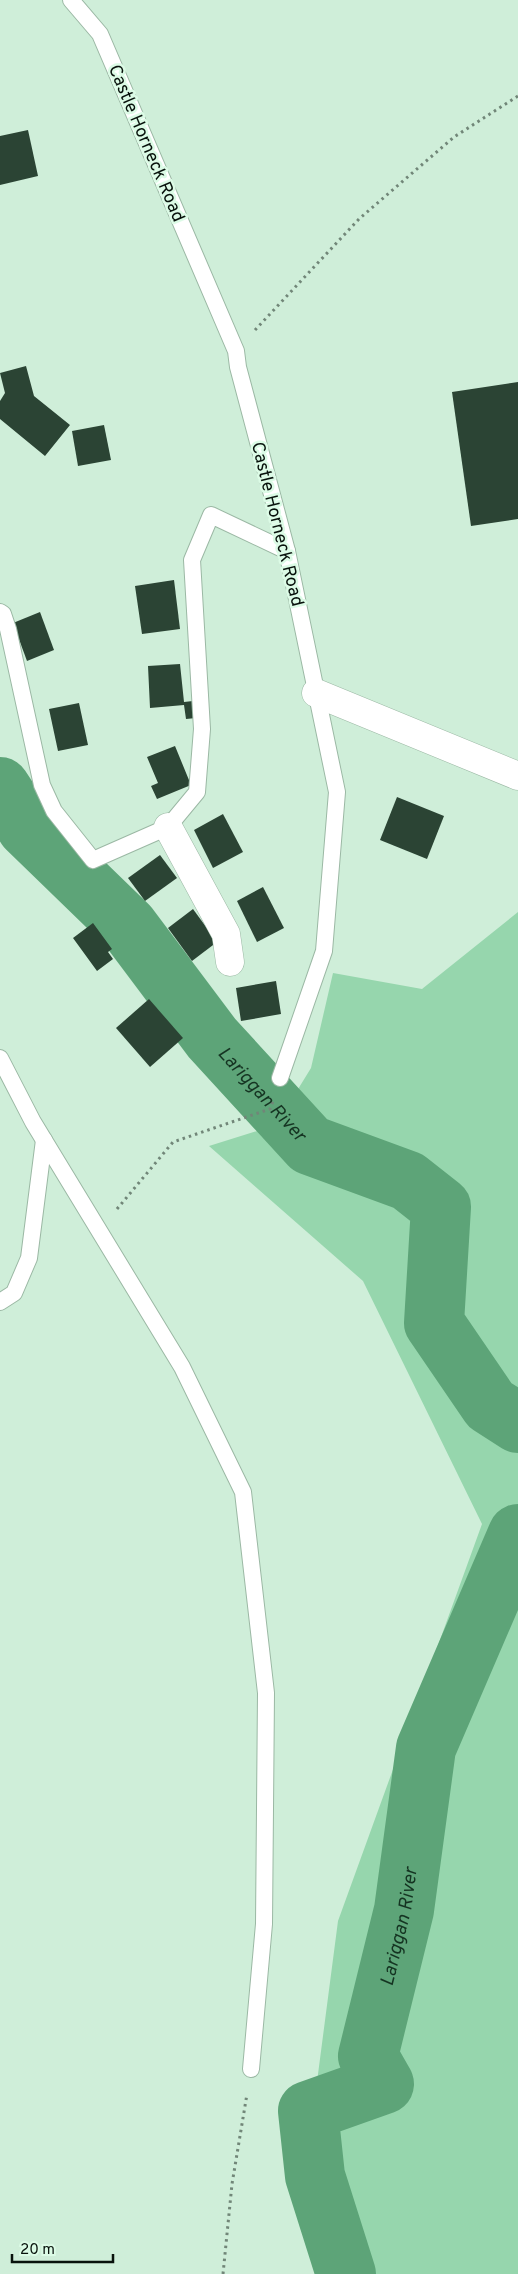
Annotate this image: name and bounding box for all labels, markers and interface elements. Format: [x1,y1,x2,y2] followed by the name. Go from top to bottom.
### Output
[102,61,189,226] street label: Castle Horneck Road
[245,440,308,609] street label: Castle Horneck Road
[212,1042,312,1149] water label: Lariggan River
[376,1865,424,1989] water label: Lariggan River
[12,2232,114,2264] scale bar
[20,2241,55,2260] text: 20 m

